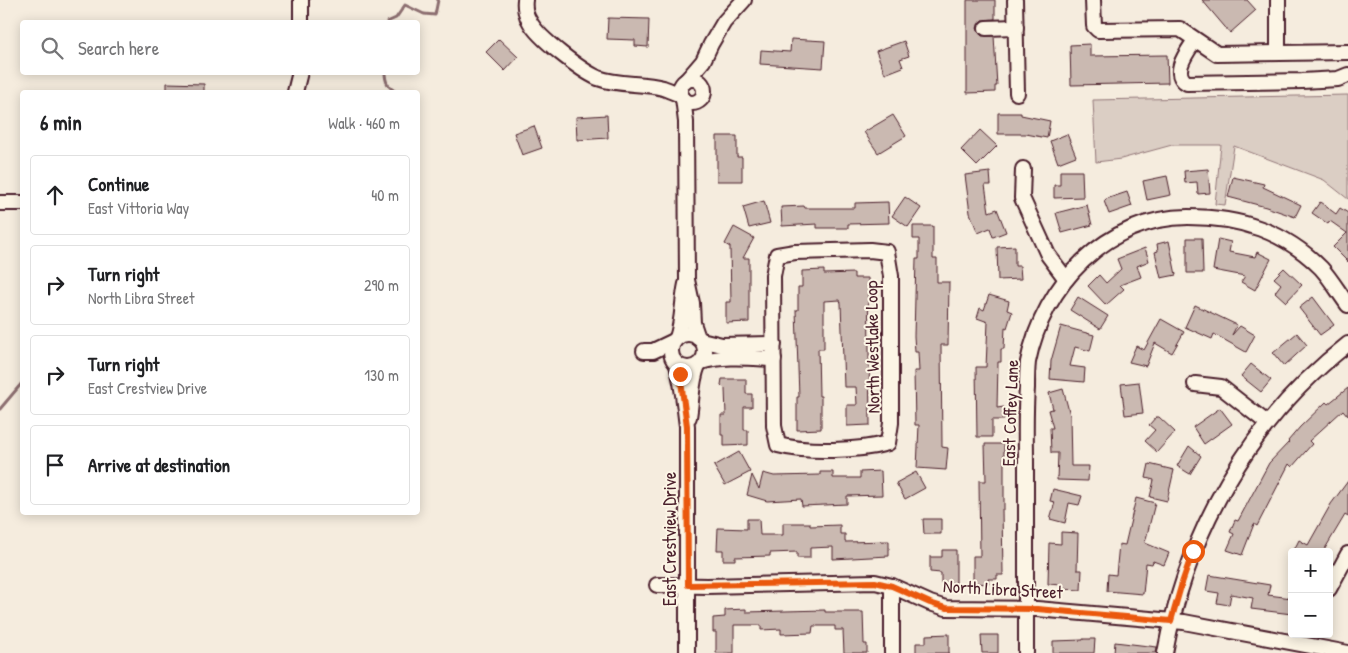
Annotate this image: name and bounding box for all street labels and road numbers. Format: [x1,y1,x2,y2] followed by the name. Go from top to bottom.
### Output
[858,280,886,413] street label: North Westlake Loop
[996,359,1024,467] street label: East Coffey Lane
[657,472,682,606] street label: East Crestview Drive
[943,573,1064,605] street label: North Libra Street

